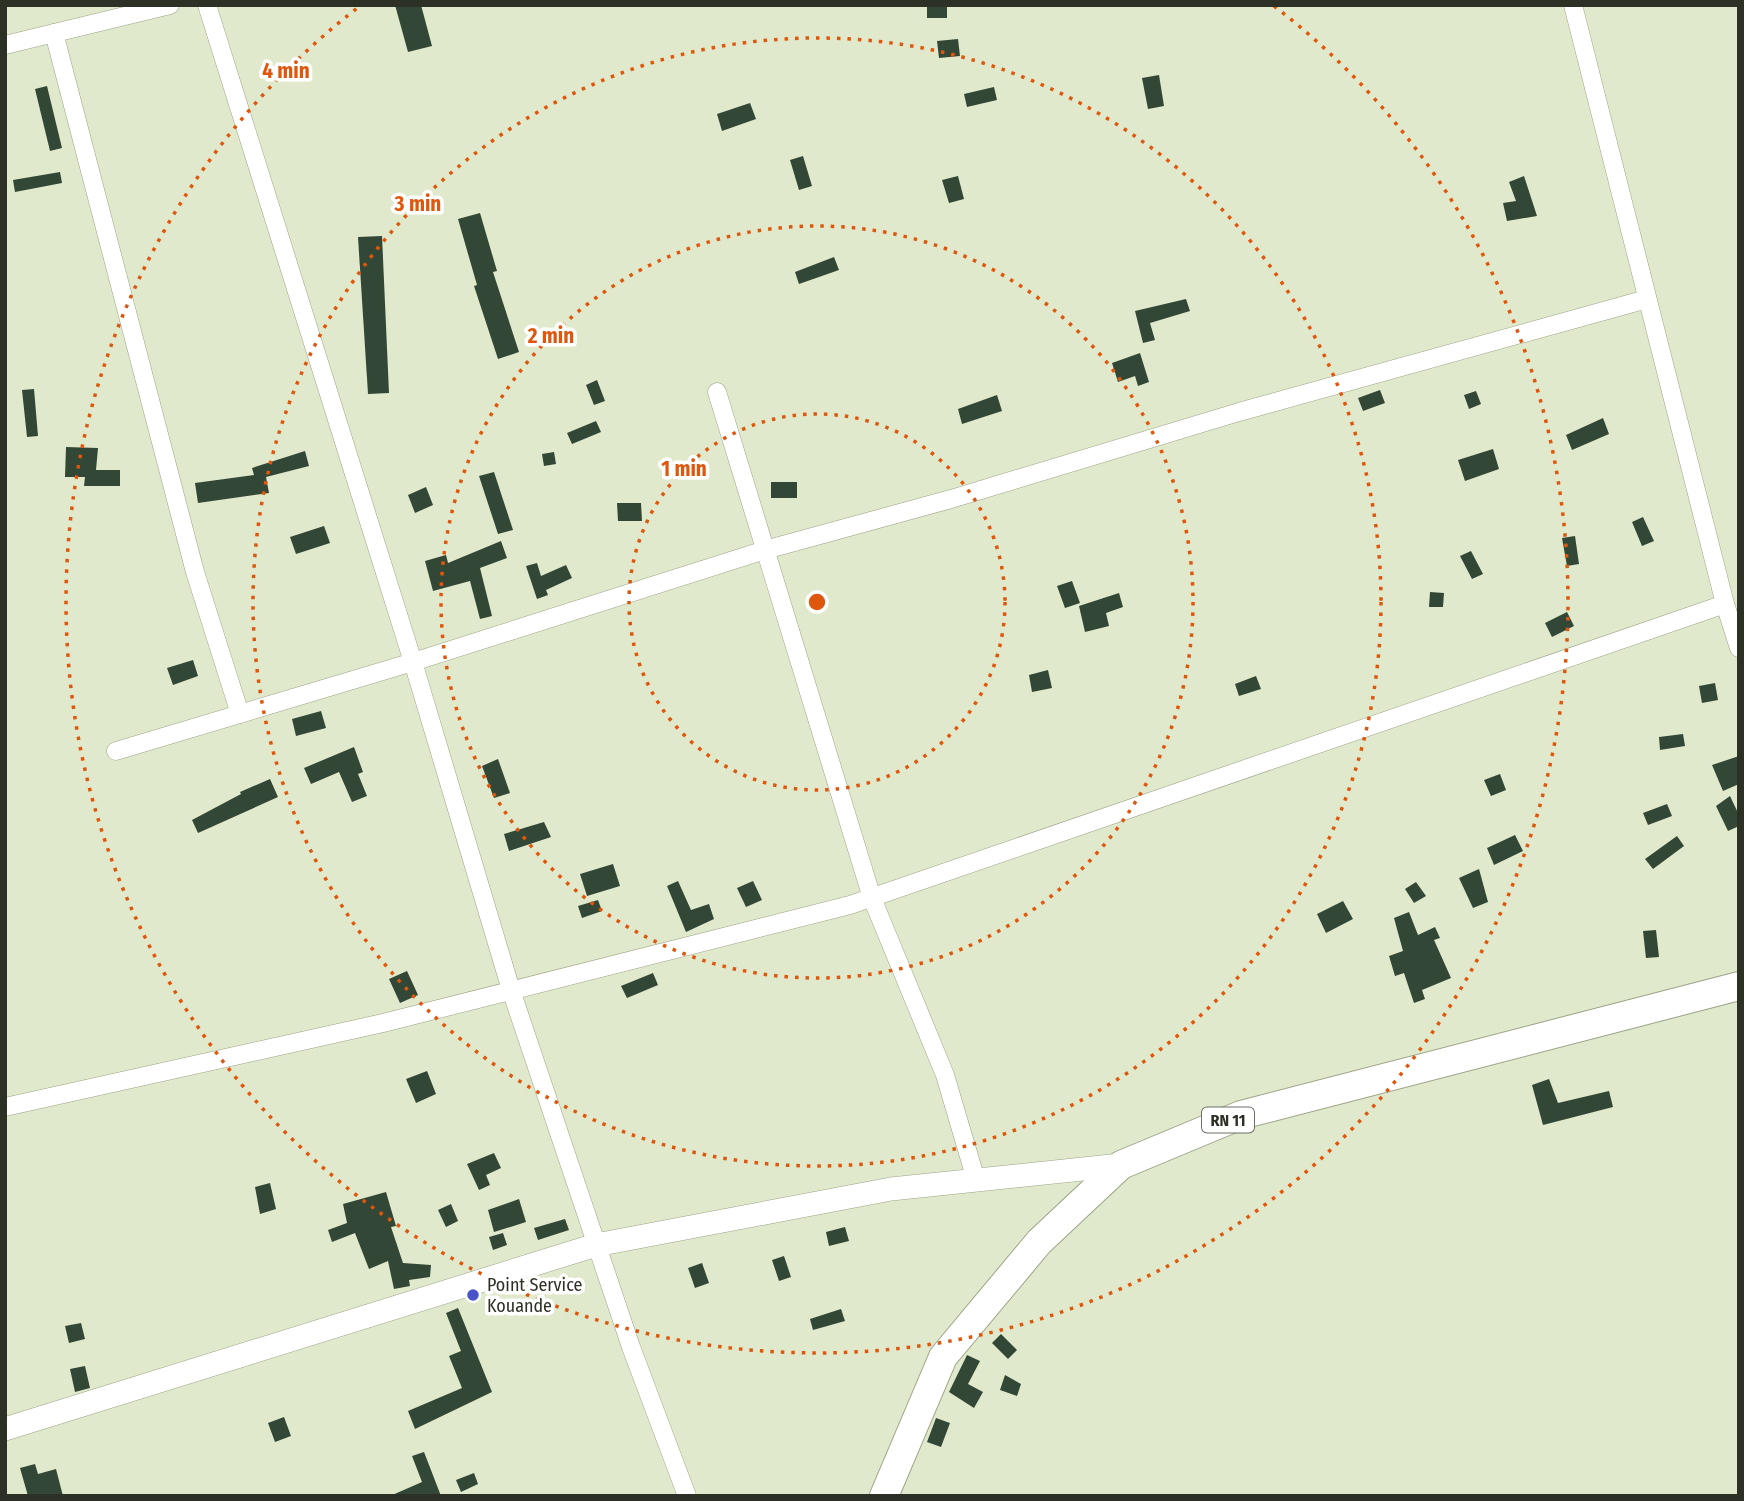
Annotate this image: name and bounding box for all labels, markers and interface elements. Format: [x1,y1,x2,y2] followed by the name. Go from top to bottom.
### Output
[262,58,310,84] text: 4 min
[394,191,441,217] text: 3 min
[527,323,574,349] text: 2 min
[661,456,707,482] text: 1 min
[805,590,829,614] centre of rings
[1202,1108,1254,1132] road number: RN 11
[487,1274,582,1317] place label: Point Service Kouande
[465,1287,481,1303] marker: Point Service Kouande

